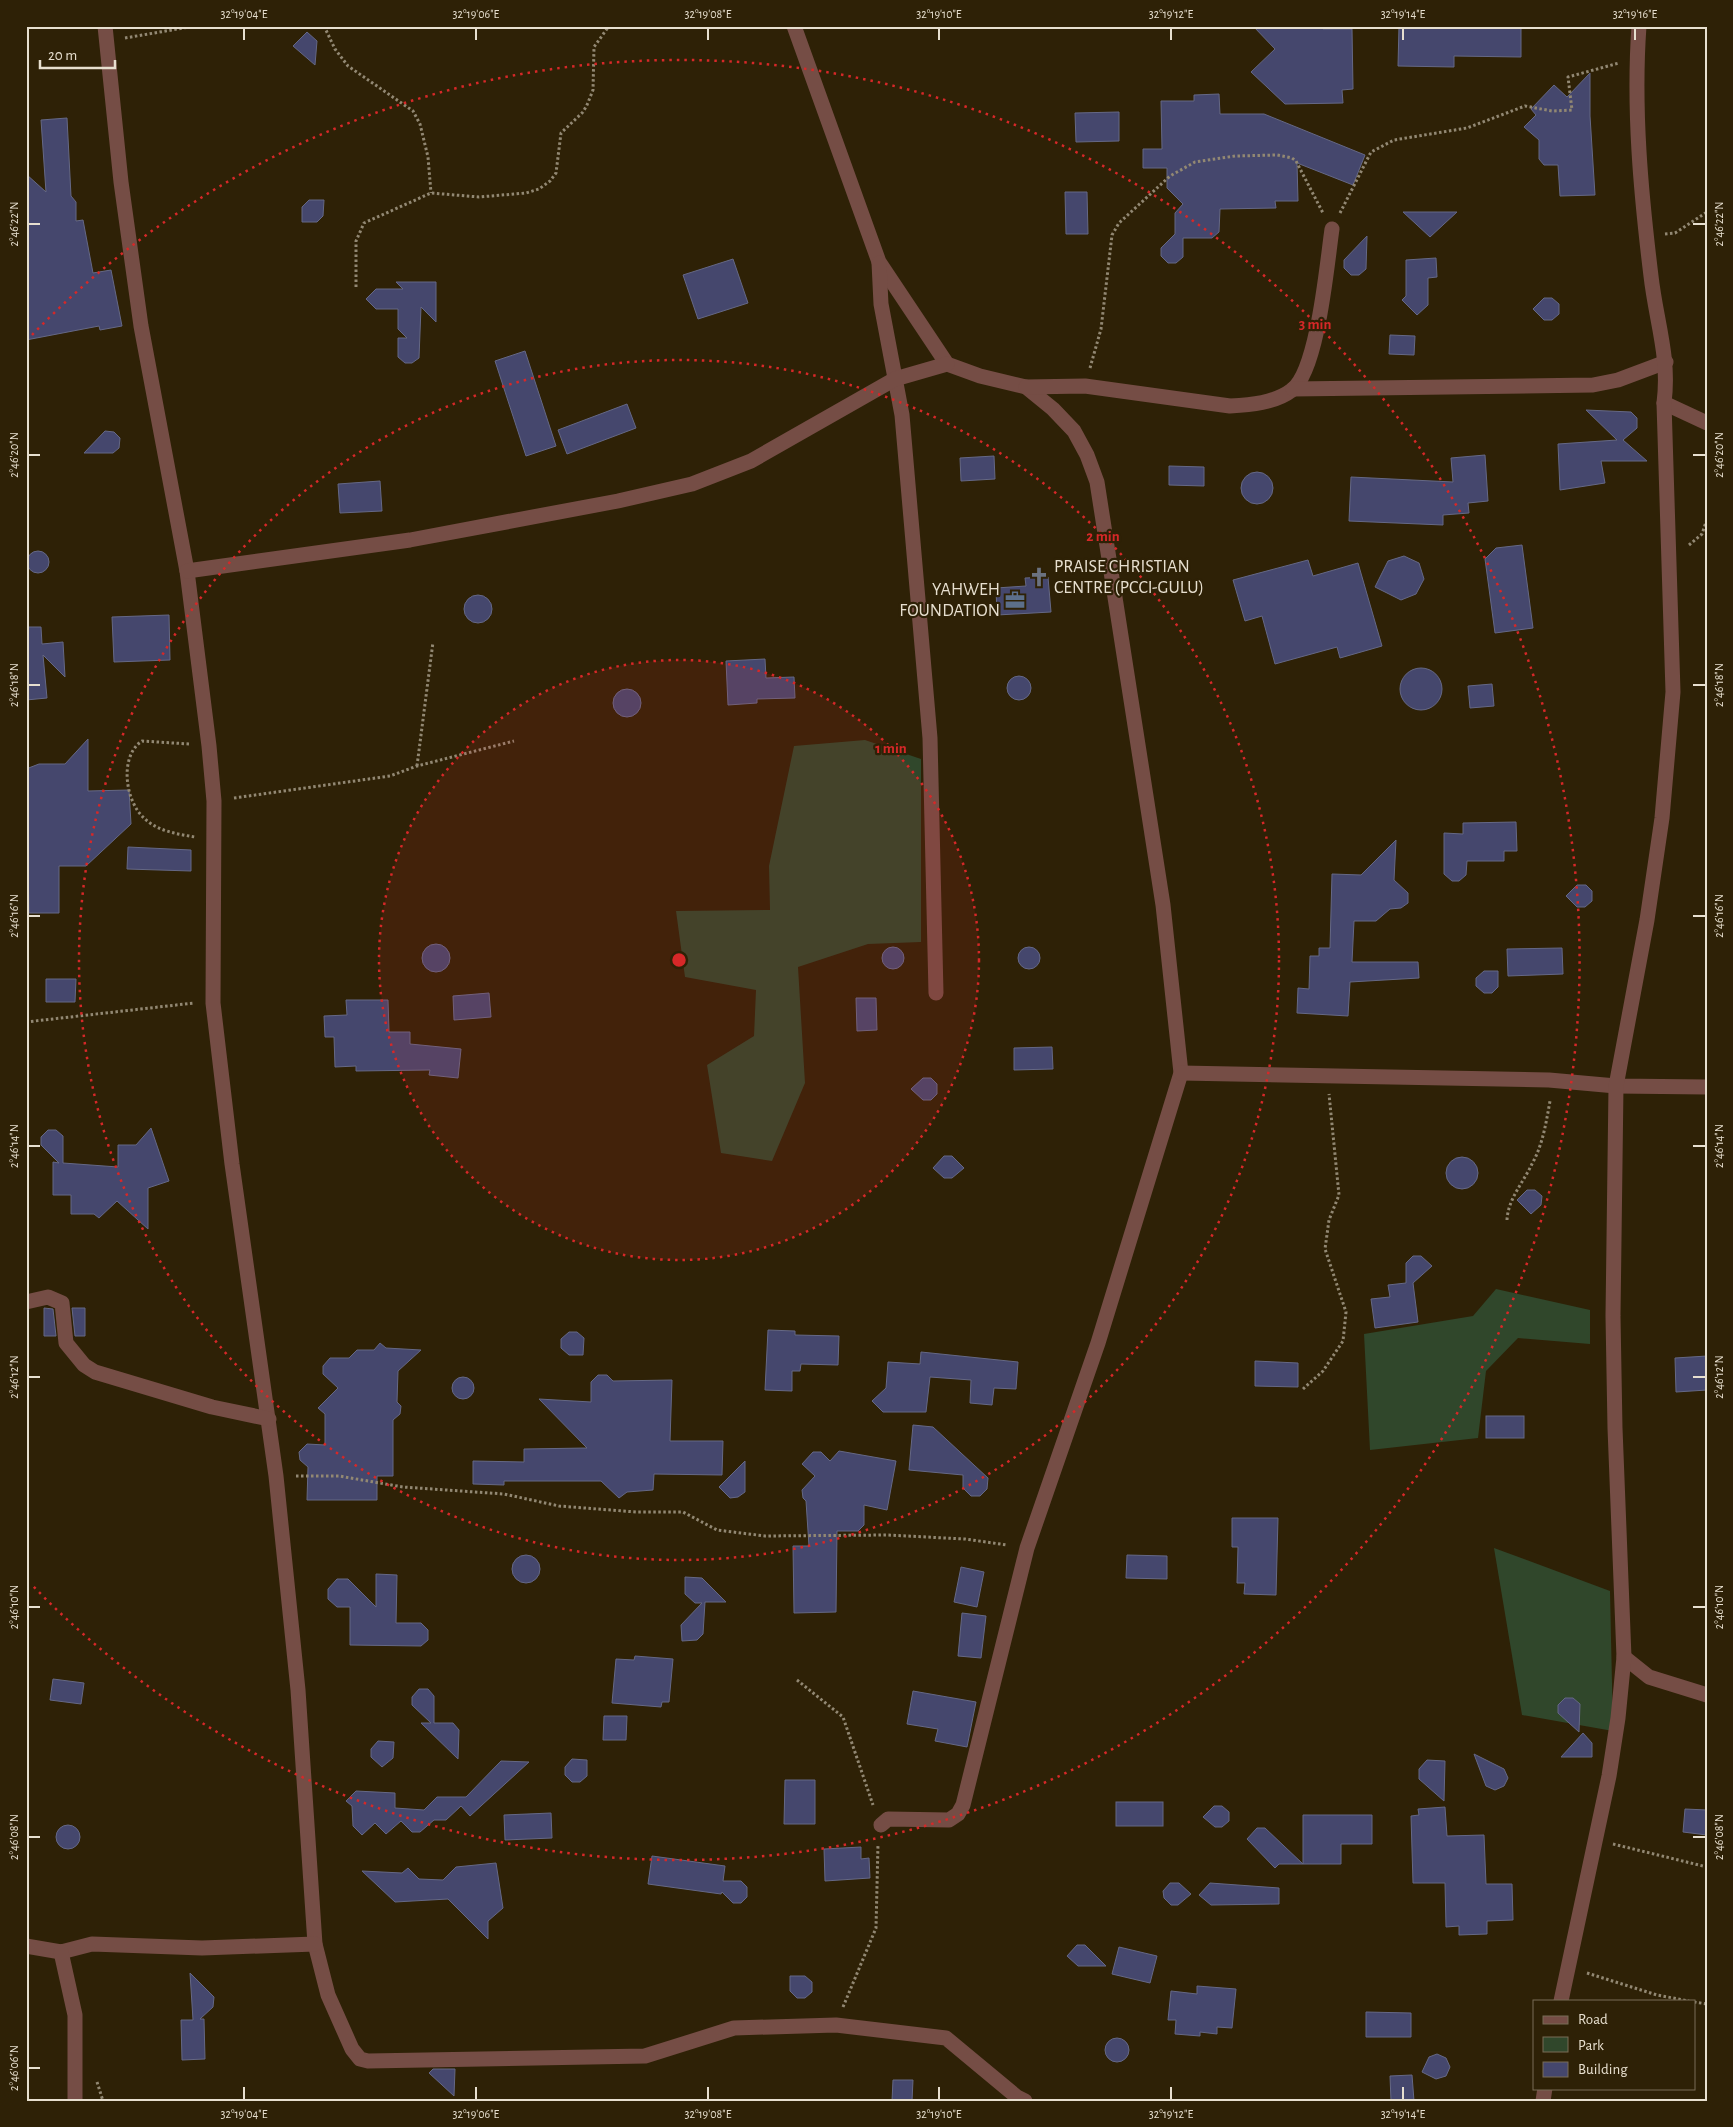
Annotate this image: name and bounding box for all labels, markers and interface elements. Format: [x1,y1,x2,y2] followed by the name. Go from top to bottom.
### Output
[221,8,268,20] text: 32°19'04"E
[453,8,500,20] text: 32°19'06"E
[685,8,732,20] text: 32°19'08"E
[916,8,962,20] text: 32°19'10"E
[1149,8,1193,20] text: 32°19'12"E
[1381,8,1426,20] text: 32°19'14"E
[1613,8,1658,20] text: 32°19'16"E
[40,38,115,70] scale bar
[48,48,77,63] text: 20 m
[8,202,20,246] text: 2°46'22"N
[1713,202,1725,246] text: 2°46'22"N
[1299,317,1331,332] text: 3 min
[8,432,20,478] text: 2°46'20"N
[1713,432,1725,478] text: 2°46'20"N
[1086,529,1120,544] text: 2 min
[1054,558,1204,597] place label: PRAISE CHRISTIAN CENTRE (PCCI-GULU)
[1028,566,1050,588] church icon: PRAISE CHRISTIAN CENTRE (PCCI-GULU)
[899,581,1000,620] place label: YAHWEH FOUNDATION
[1004,589,1026,611] office icon: YAHWEH FOUNDATION
[8,663,20,707] text: 2°46'18"N
[1713,663,1725,707] text: 2°46'18"N
[875,741,907,756] text: 1 min
[8,894,20,938] text: 2°46'16"N
[1713,894,1725,938] text: 2°46'16"N
[670,951,688,969] centre of rings
[8,1124,20,1168] text: 2°46'14"N
[1713,1124,1725,1168] text: 2°46'14"N
[8,1355,20,1399] text: 2°46'12"N
[1713,1355,1725,1399] text: 2°46'12"N
[8,1585,20,1629] text: 2°46'10"N
[1713,1585,1725,1629] text: 2°46'10"N
[8,1814,20,1860] text: 2°46'08"N
[1713,1814,1725,1860] text: 2°46'08"N
[1533,2000,1696,2090] legend
[1578,2012,1608,2027] text: Road
[1578,2038,1604,2053] text: Park
[8,2045,20,2091] text: 2°46'06"N
[1578,2062,1628,2077] text: Building
[221,2108,268,2120] text: 32°19'04"E
[453,2108,500,2120] text: 32°19'06"E
[685,2108,732,2120] text: 32°19'08"E
[916,2108,962,2120] text: 32°19'10"E
[1149,2108,1193,2120] text: 32°19'12"E
[1381,2108,1426,2120] text: 32°19'14"E

